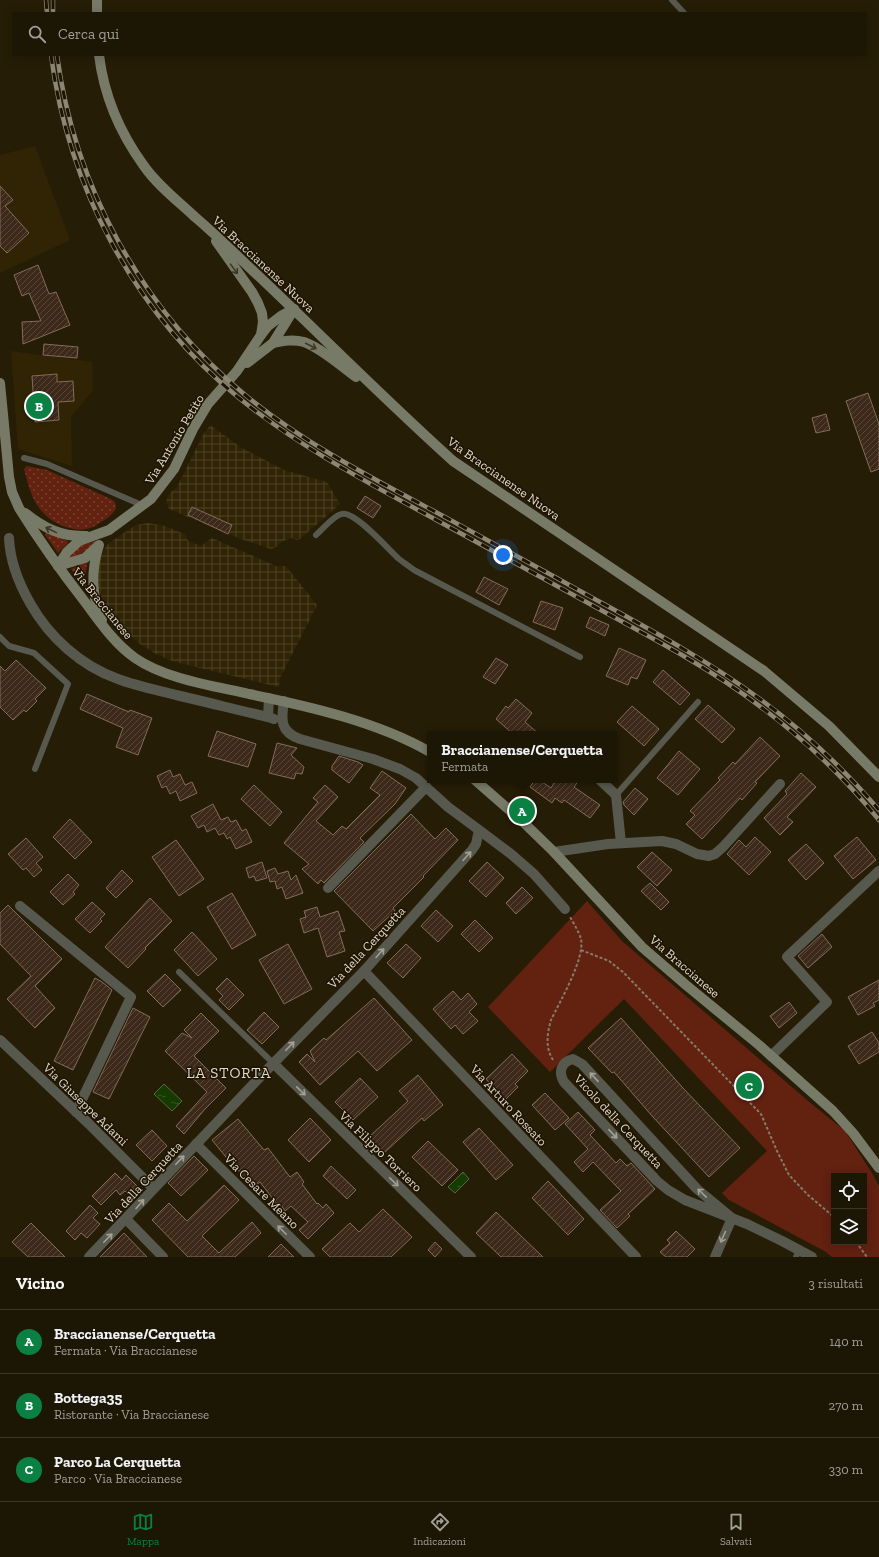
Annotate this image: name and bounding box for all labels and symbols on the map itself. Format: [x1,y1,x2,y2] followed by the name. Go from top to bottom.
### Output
[209,212,318,316] street label: Via Braccianense Nuova
[230,263,239,274] one-way arrow
[304,342,316,350] one-way arrow
[26,391,52,421] pin: B
[141,391,207,488] street label: Via Antonio Petito
[444,433,564,523] street label: Via Braccianense Nuova
[45,526,57,533] one-way arrow
[493,545,513,565] your location
[68,564,136,642] street label: Via Braccianese
[509,796,535,826] pin: A
[462,851,471,861] one-way arrow
[324,903,409,992] street label: Via della Cerquetta
[646,931,723,1001] street label: Via Braccianese
[375,948,384,958] one-way arrow
[285,1041,295,1051] one-way arrow
[39,1059,131,1149] street label: Via Giuseppe Adami
[467,1061,550,1149] street label: Via Arturo Rossato
[186,1064,272,1082] district label: LA STORTA
[570,1070,667,1172] street label: Vicolo della Cerquetta
[736,1071,762,1101] pin: C
[590,1073,599,1083] one-way arrow
[296,1086,306,1096] one-way arrow
[335,1107,425,1195] street label: Via Filippo Torriero
[608,1129,618,1139] one-way arrow
[101,1138,186,1227] street label: Via della Cerquetta
[220,1150,302,1232] street label: Via Cesare Meano
[176,1155,185,1165] one-way arrow
[389,1177,399,1186] one-way arrow
[697,1189,707,1198] one-way arrow
[135,1198,144,1209] one-way arrow
[277,1225,287,1235] one-way arrow
[719,1231,726,1243] one-way arrow
[103,1233,112,1243] one-way arrow

